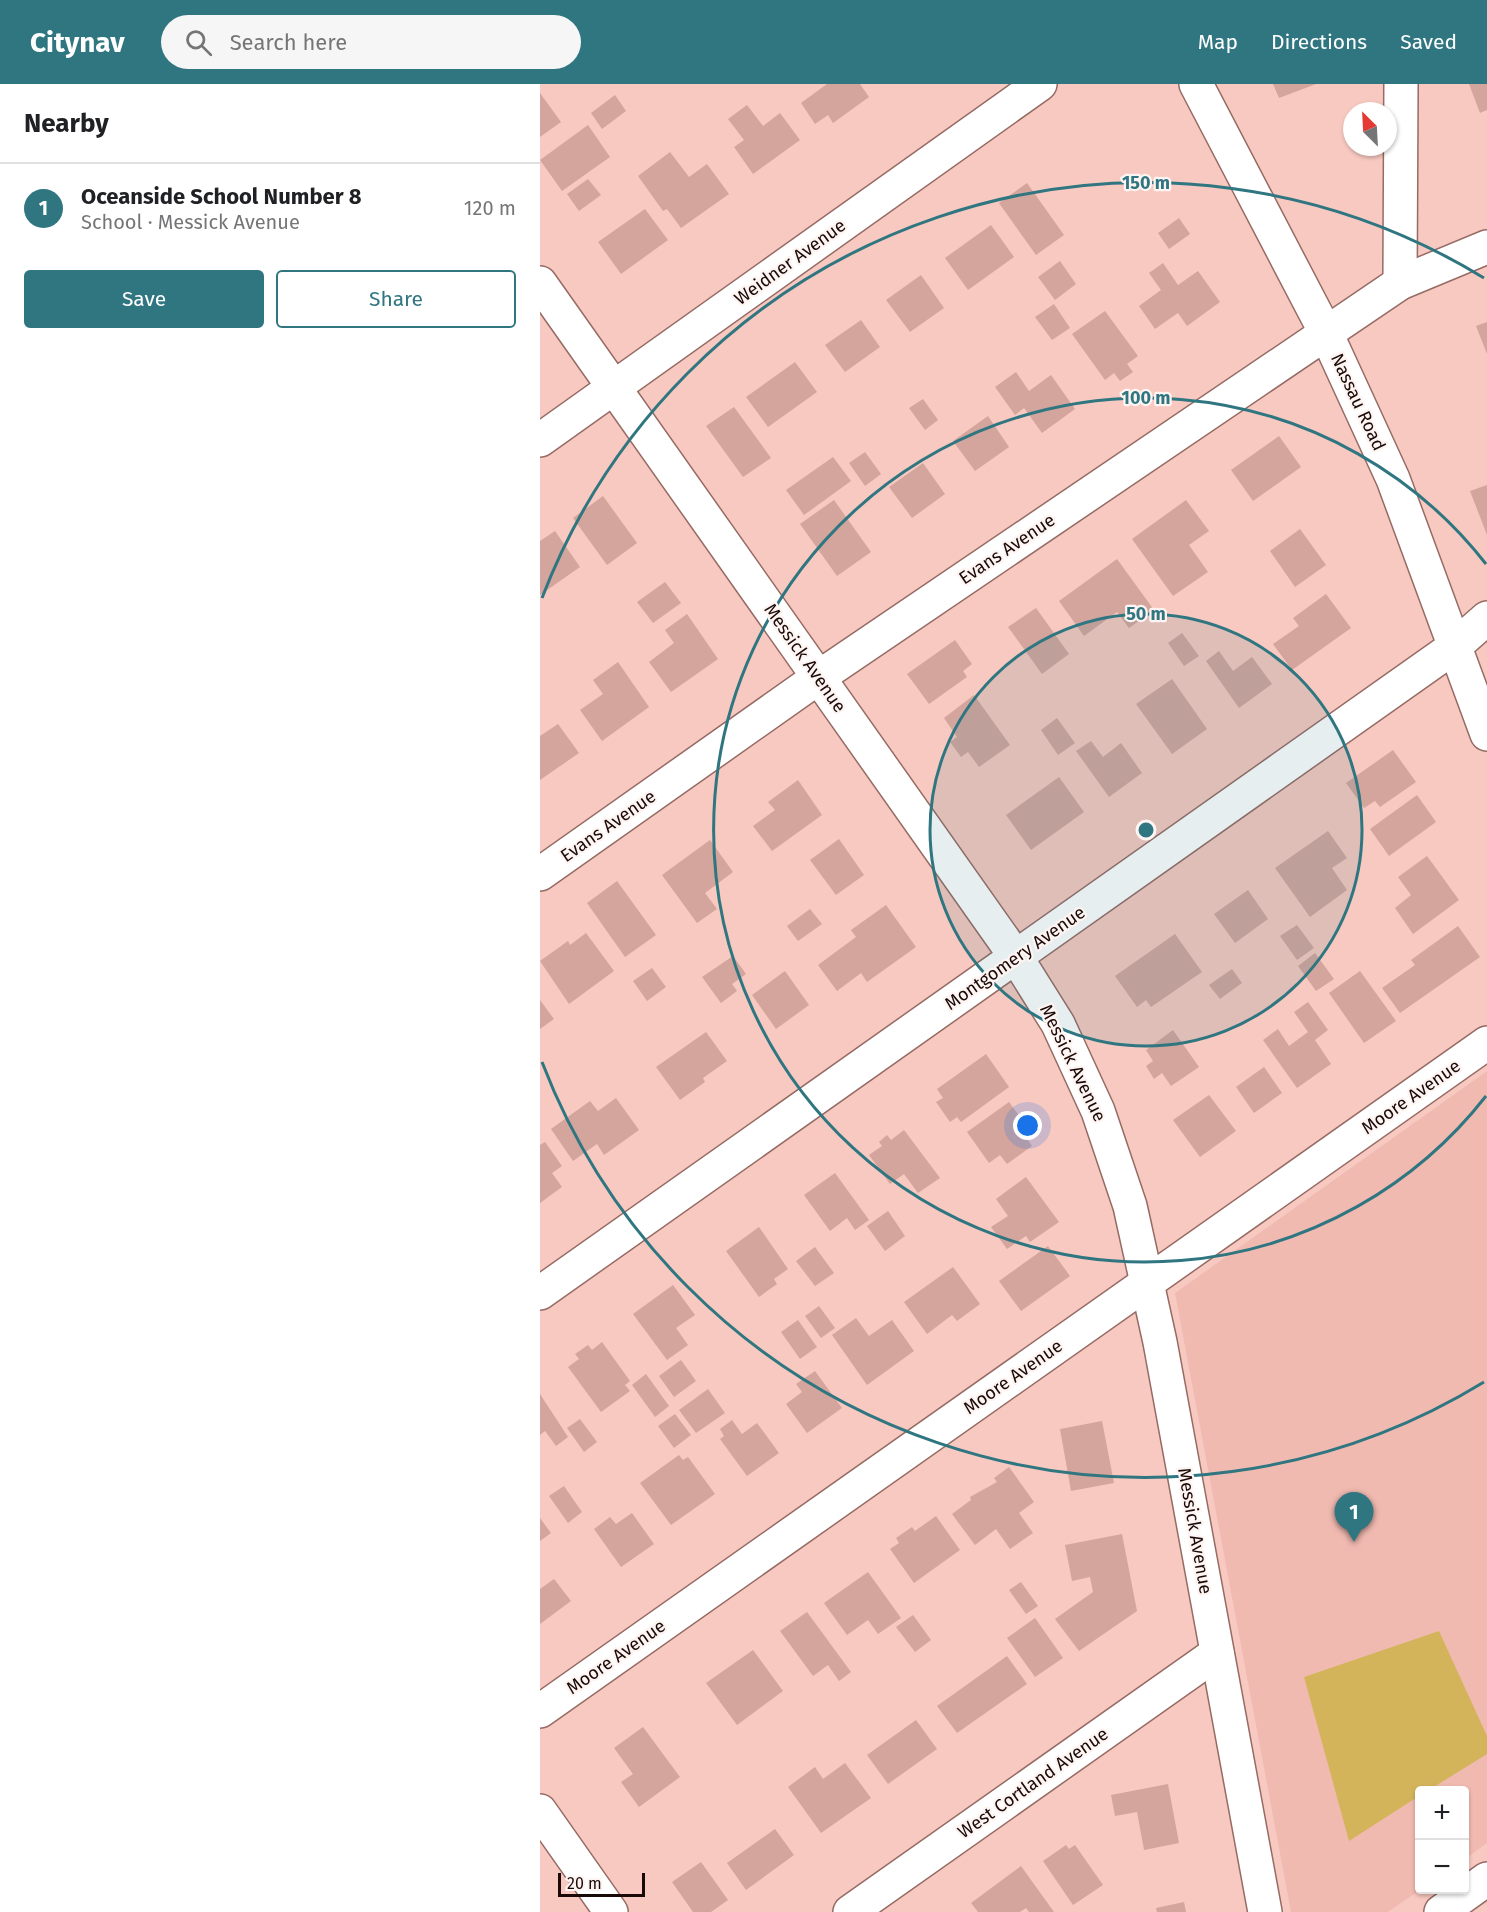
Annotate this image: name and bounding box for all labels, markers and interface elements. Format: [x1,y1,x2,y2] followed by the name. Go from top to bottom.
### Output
[161,15,581,69] search box
[30,26,125,59] text: Citynav
[182,26,215,59] icon: search
[230,29,347,56] text: Search here
[1198,29,1238,55] text: Map
[1271,29,1367,55] text: Directions
[1400,29,1457,55] text: Saved
[1343,102,1397,156] north arrow
[24,108,109,139] text: Nearby
[1122,172,1170,194] text: 150 m
[81,183,361,210] text: Oceanside School Number 8
[39,196,48,220] text: 1
[464,196,516,220] text: 120 m
[81,210,300,234] text: School · Messick Avenue
[730,214,850,310] street label: Weidner Avenue
[24,270,264,328] button: Save
[276,270,516,328] button: Share
[1326,350,1390,454] street label: Nassau Road
[1122,387,1170,409] text: 100 m
[955,509,1059,589] street label: Evans Avenue
[759,599,851,717] street label: Messick Avenue
[1126,603,1166,625] text: 50 m
[556,785,660,867] street label: Evans Avenue
[1136,820,1156,840] centre of rings
[941,901,1089,1015] street label: Montgomery Avenue
[1035,1001,1111,1125] street label: Messick Avenue
[1357,1055,1465,1139] street label: Moore Avenue
[1013,1111,1042,1140] your location
[959,1335,1067,1419] street label: Moore Avenue
[1173,1466,1217,1596] street label: Messick Avenue
[1334,1492,1374,1542] pin: 1
[562,1615,670,1699] street label: Moore Avenue
[954,1723,1112,1843] street label: West Cortland Avenue
[1415,1786,1469,1894] map controls
[1415,1786,1469,1840] button: +
[1415,1840,1469,1894] button: −
[558,1870,645,1898] scale bar
[567,1874,602,1893] text: 20 m

